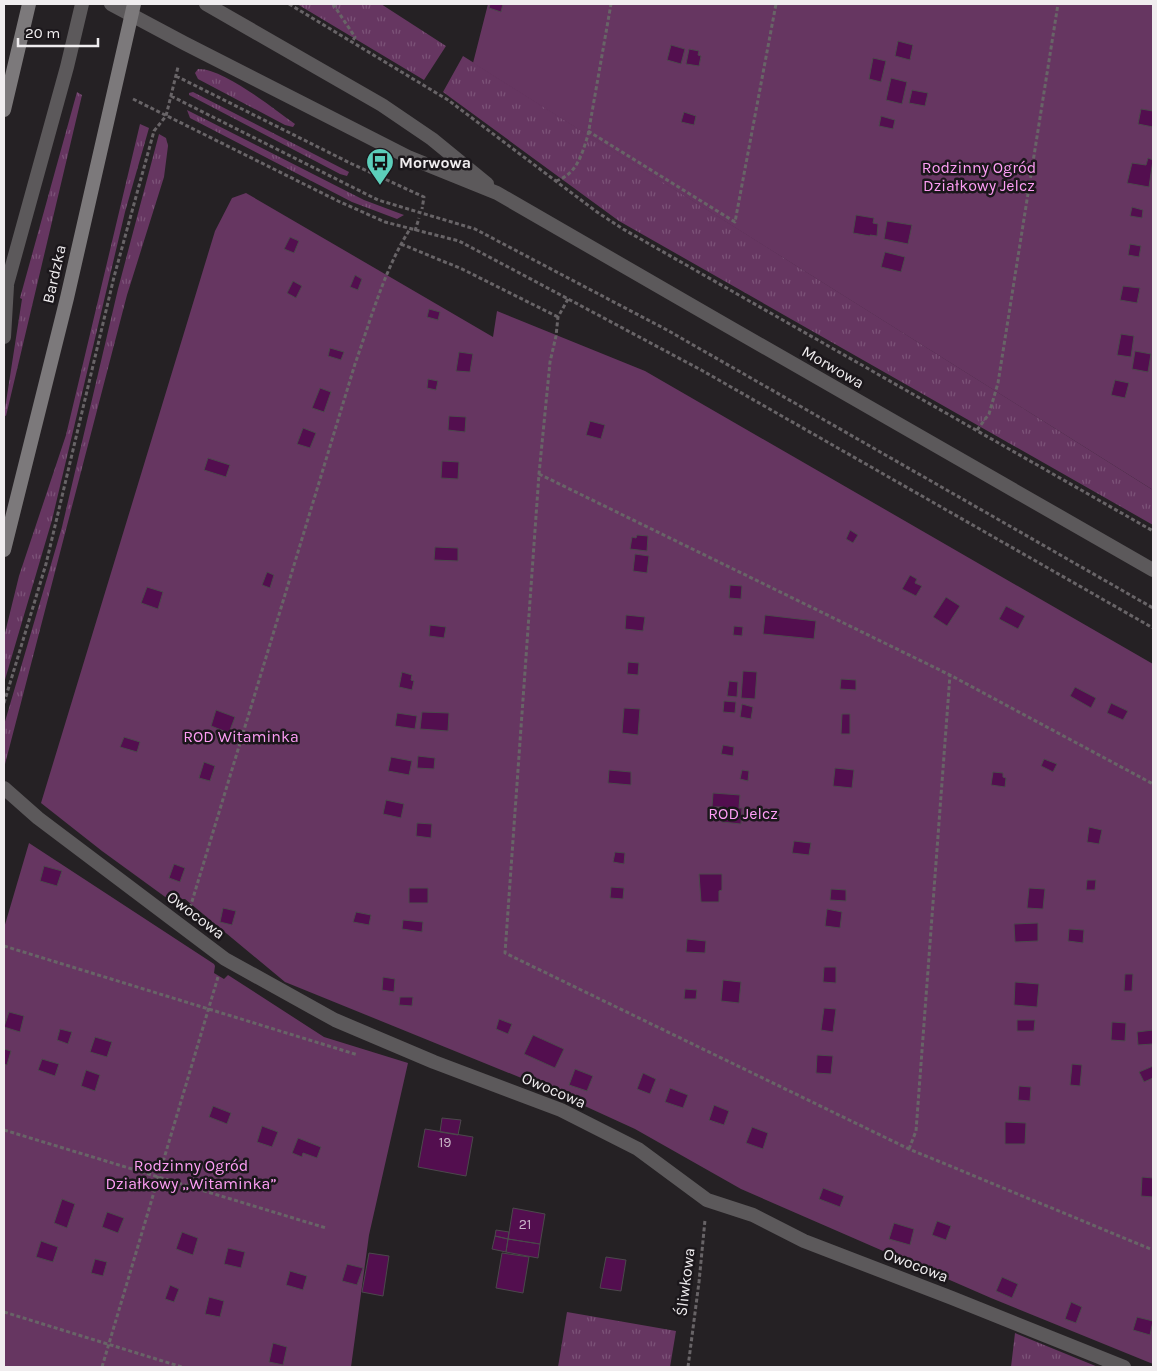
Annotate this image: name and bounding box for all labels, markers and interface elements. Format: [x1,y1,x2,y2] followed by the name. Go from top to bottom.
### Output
[18,15,98,47] scale bar
[25,24,60,42] text: 20 m
[365,147,395,186] bus stop icon: Morwowa
[399,153,471,172] place label: Morwowa
[922,158,1036,195] park label: Rodzinny Ogród Działkowy Jelcz
[38,243,70,305] street label: Bardzka
[798,342,868,392] street label: Morwowa
[183,727,299,746] park label: ROD Witaminka
[708,804,778,823] park label: ROD Jelcz
[163,887,229,943] street label: Owocowa
[519,1068,589,1112] street label: Owocowa
[439,1134,451,1151] house number: 19
[105,1156,277,1193] park label: Rodzinny Ogród Działkowy „Witaminka”
[519,1216,531,1233] house number: 21
[881,1244,951,1286] street label: Owocowa
[671,1247,699,1317] street label: Śliwkowa

